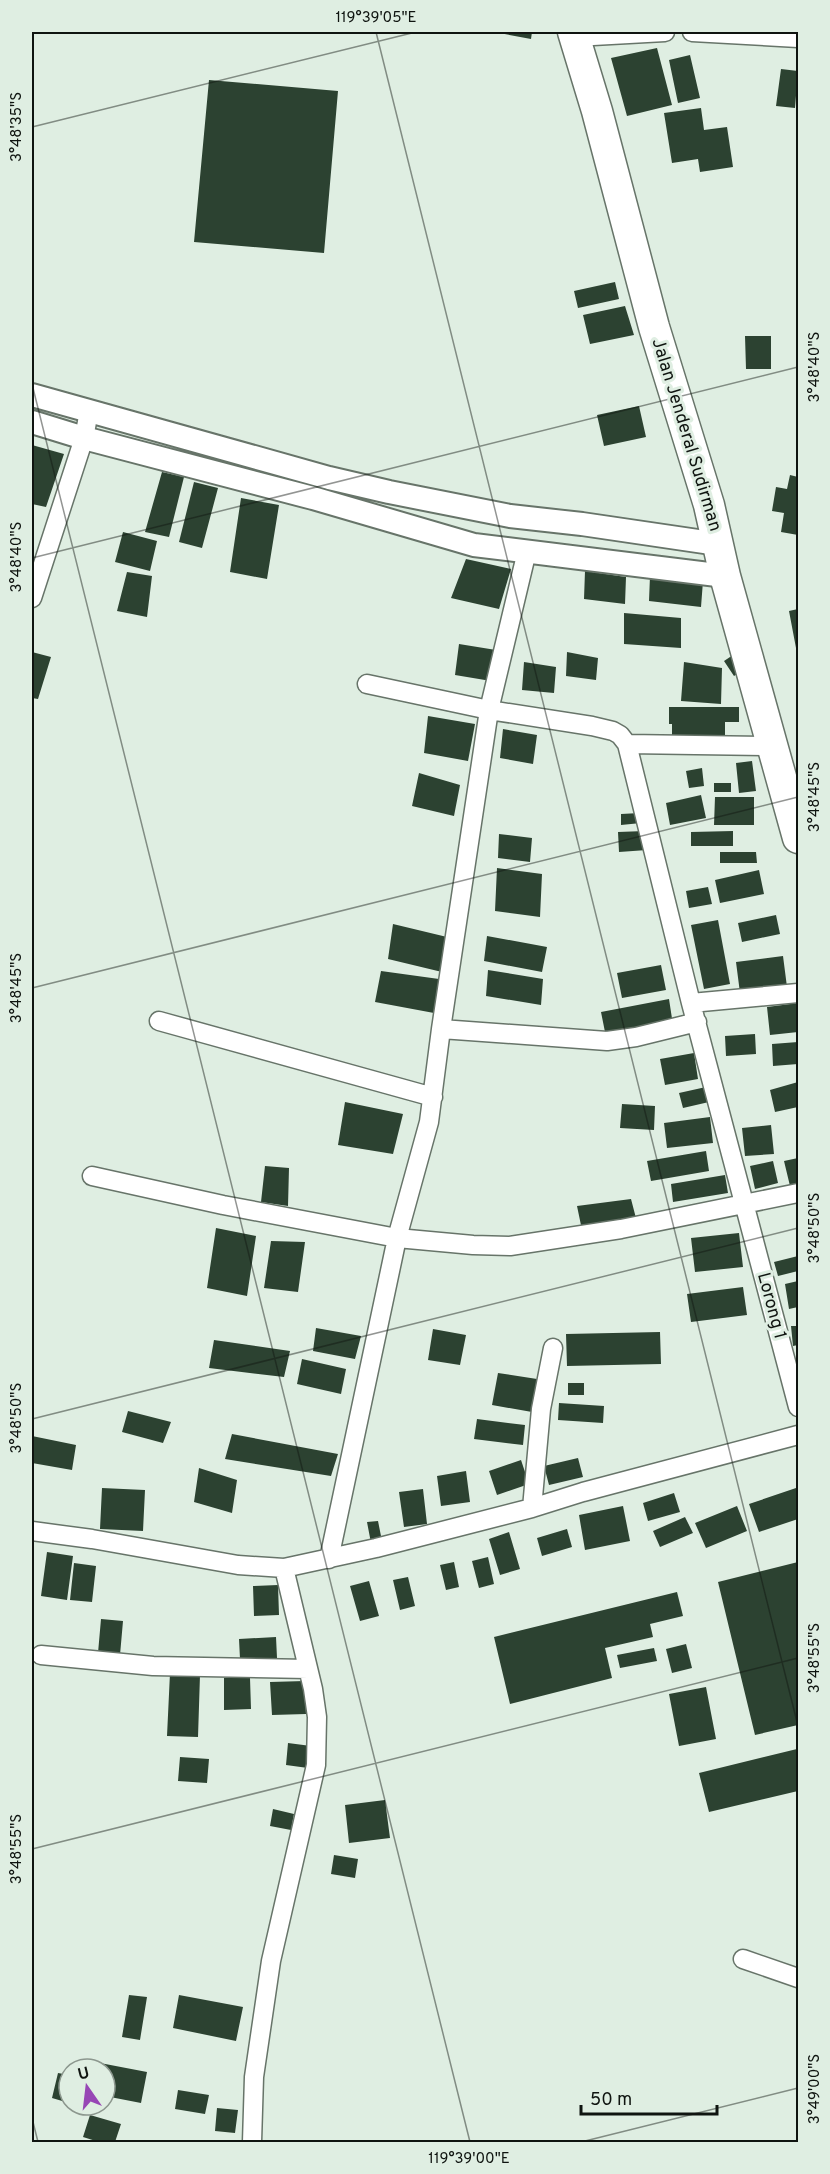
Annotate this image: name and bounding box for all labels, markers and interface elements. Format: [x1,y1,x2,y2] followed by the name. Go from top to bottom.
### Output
[335,9,417,28] text: 119°39'05"E
[8,92,27,162] text: 3°48'35"S
[806,332,825,402] text: 3°48'40"S
[646,336,726,534] street label: Jalan Jenderal Sudirman
[8,522,27,592] text: 3°48'40"S
[806,762,825,832] text: 3°48'45"S
[8,953,27,1023] text: 3°48'45"S
[806,1193,825,1263] text: 3°48'50"S
[751,1270,791,1342] street label: Lorong 1
[8,1383,27,1453] text: 3°48'50"S
[806,1623,825,1693] text: 3°48'55"S
[8,1814,27,1884] text: 3°48'55"S
[806,2054,825,2124] text: 3°49'00"S
[57,2057,117,2117] north arrow
[76,2063,92,2085] text: U
[581,2078,718,2116] scale bar
[590,2089,632,2112] text: 50 m
[428,2150,510,2169] text: 119°39'00"E

